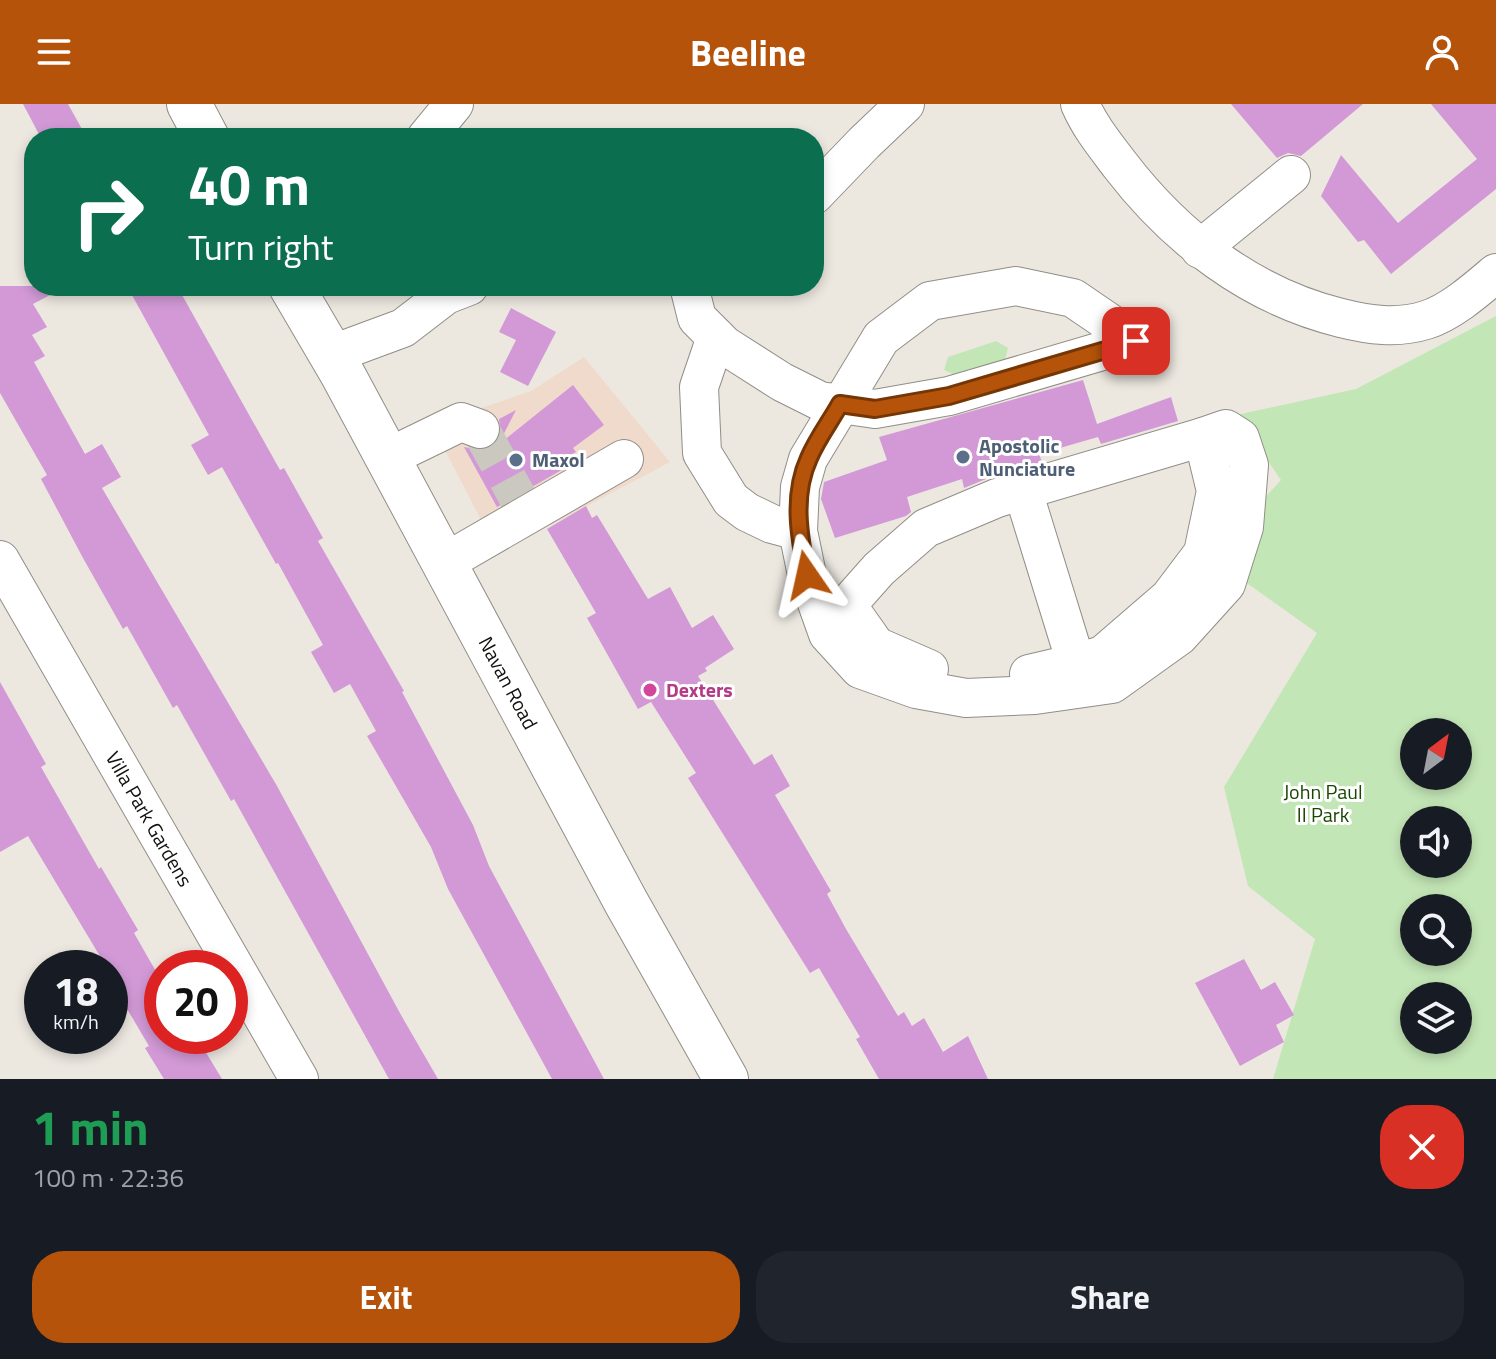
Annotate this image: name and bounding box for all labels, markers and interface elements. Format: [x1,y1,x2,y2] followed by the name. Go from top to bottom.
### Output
[690,25,806,80] text: Beeline
[32,30,76,74] icon: menu
[1420,30,1464,74] icon: person
[188,142,310,227] text: 40 m
[56,160,160,264] icon: right
[188,219,333,274] text: Turn right
[1102,307,1170,375] pin
[1114,319,1158,363] icon: arrive
[979,430,1075,484] place label: Apostolic Nunciature
[532,444,585,475] place label: Maxol
[954,448,972,466] marker: Apostolic Nunciature
[507,451,525,469] marker: Maxol
[765,533,849,617] position arrow
[471,631,546,735] street label: Navan Road
[666,674,733,705] place label: Dexters
[641,681,659,699] marker: Dexters
[1400,718,1472,790] north arrow
[1400,718,1472,1054] map controls
[98,745,201,892] street label: Villa Park Gardens
[1283,776,1363,830] park label: John Paul II Park
[1400,806,1472,878] button: sound
[1400,894,1472,966] button: search
[144,950,248,1054] speed limit sign: 20
[54,961,98,1022] text: 18
[1400,982,1472,1054] button: layers
[53,1006,99,1037] text: km/h
[32,1091,149,1164] text: 1 min
[1380,1105,1464,1189] button: close
[32,1158,184,1197] text: 100 m · 22:36
[32,1251,740,1343] button: Exit
[756,1251,1464,1343] button: Share

